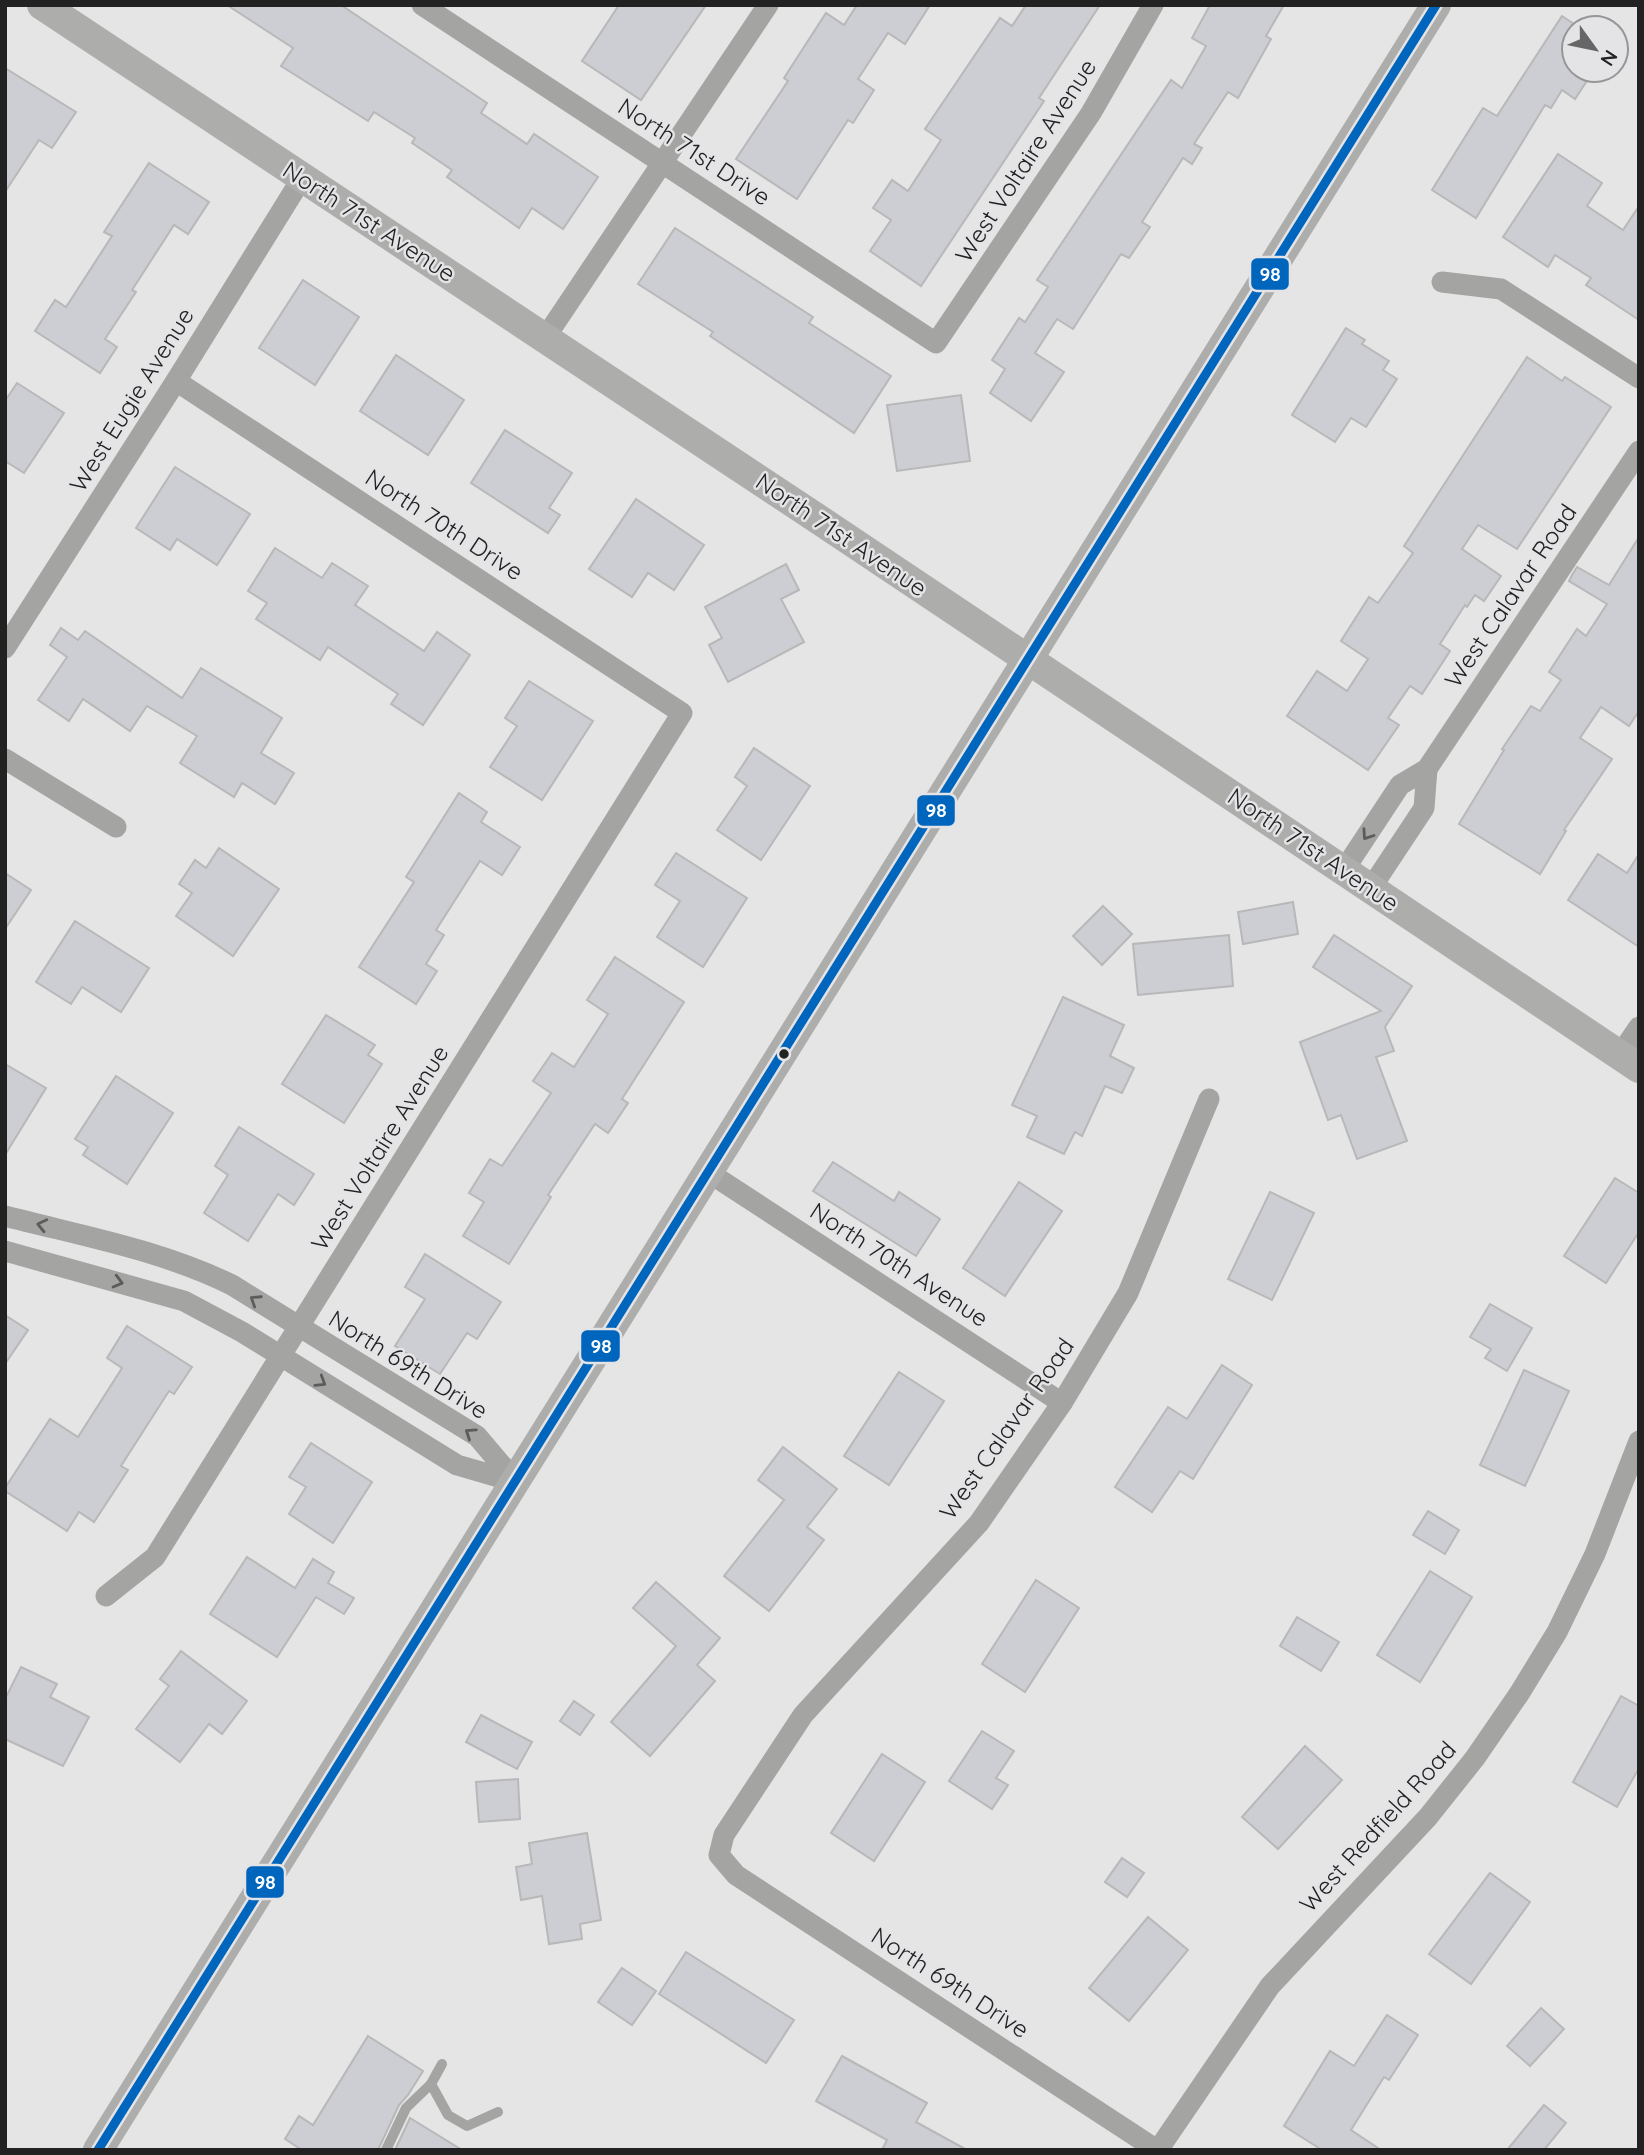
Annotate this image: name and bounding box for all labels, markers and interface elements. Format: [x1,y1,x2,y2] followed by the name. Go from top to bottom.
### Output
[1560,14,1630,84] north arrow
[1595,46,1623,71] text: N
[948,53,1102,268] street label: West Voltaire Avenue
[613,91,776,212] street label: North 71st Drive
[278,154,462,288] street label: North 71st Avenue
[1250,257,1290,291] line badge: 98
[1259,262,1281,286] text: 98
[62,302,200,497] street label: West Eugie Avenue
[360,462,529,586] street label: North 70th Drive
[750,466,933,602] street label: North 71st Avenue
[1438,498,1583,693] street label: West Calavar Road
[1222,781,1405,917] street label: North 71st Avenue
[916,794,956,827] line badge: 98
[925,798,947,822] text: 98
[1363,827,1375,840] one-way arrow
[304,1039,455,1256] street label: West Voltaire Avenue
[777,1047,791,1061] unlabelled marker
[805,1195,994,1333] street label: North 70th Avenue
[36,1219,48,1233] one-way arrow
[112,1274,124,1289] one-way arrow
[250,1296,263,1309] one-way arrow
[323,1303,494,1425] street label: North 69th Drive
[580,1329,621,1363] line badge: 98
[932,1332,1080,1525] street label: West Calavar Road
[590,1334,612,1358] text: 98
[313,1373,326,1386] one-way arrow
[465,1428,478,1441] one-way arrow
[1293,1735,1462,1918] street label: West Redfield Road
[245,1865,285,1899] line badge: 98
[254,1870,276,1894] text: 98
[866,1920,1035,2044] street label: North 69th Drive

